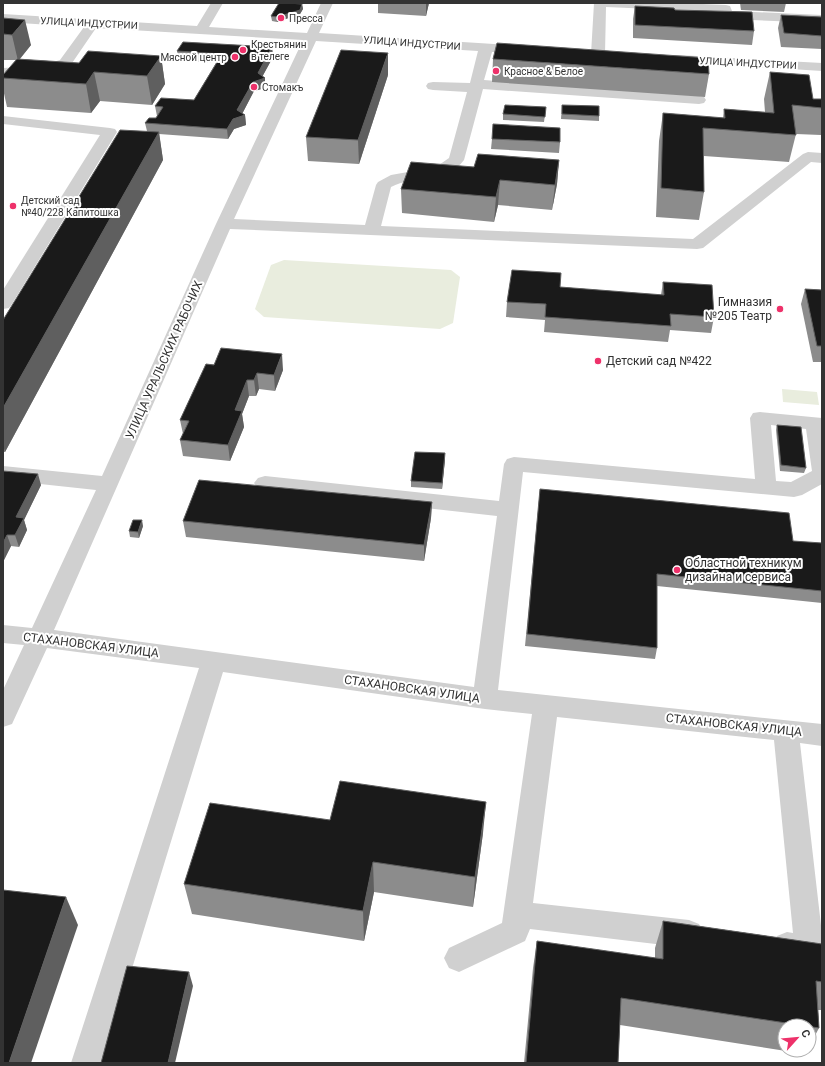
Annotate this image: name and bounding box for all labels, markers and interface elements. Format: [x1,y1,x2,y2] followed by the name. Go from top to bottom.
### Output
[276,13,286,23] marker: Пресса
[289,13,323,24] place label: Пресса
[40,15,138,31] street label: УЛИЦА ИНДУСТРИИ
[363,34,461,52] street label: УЛИЦА ИНДУСТРИИ
[251,39,307,62] place label: Крестьянин в телеге
[238,45,248,55] marker: Крестьянин в телеге
[160,52,227,63] place label: Мясной центр
[230,52,240,62] marker: Мясной центр
[699,55,797,71] street label: УЛИЦА ИНДУСТРИИ
[491,66,501,76] marker: Красное & Белое
[504,66,583,77] place label: Красное & Белое
[249,82,259,92] marker: Стомакъ
[262,82,303,93] place label: Стомакъ
[21,195,119,218] place label: Детский сад №40/228 Капитошка
[8,201,18,211] marker: Детский сад №40/228 Капитошка
[123,278,206,441] street label: УЛИЦА УРАЛЬСКИХ РАБОЧИХ
[705,295,772,323] place label: Гимназия №205 Театр
[775,304,785,314] marker: Гимназия №205 Театр
[606,354,712,368] place label: Детский сад №422
[593,356,603,366] marker: Детский сад №422
[685,556,802,584] place label: Областной техникум дизайна и сервиса
[672,565,682,575] marker: Областной техникум дизайна и сервиса
[22,630,160,660] street label: СТАХАНОВСКАЯ УЛИЦА
[343,673,481,705] street label: СТАХАНОВСКАЯ УЛИЦА
[665,711,803,739] street label: СТАХАНОВСКАЯ УЛИЦА
[777,1018,817,1058] north arrow
[798,1028,813,1040] text: С

